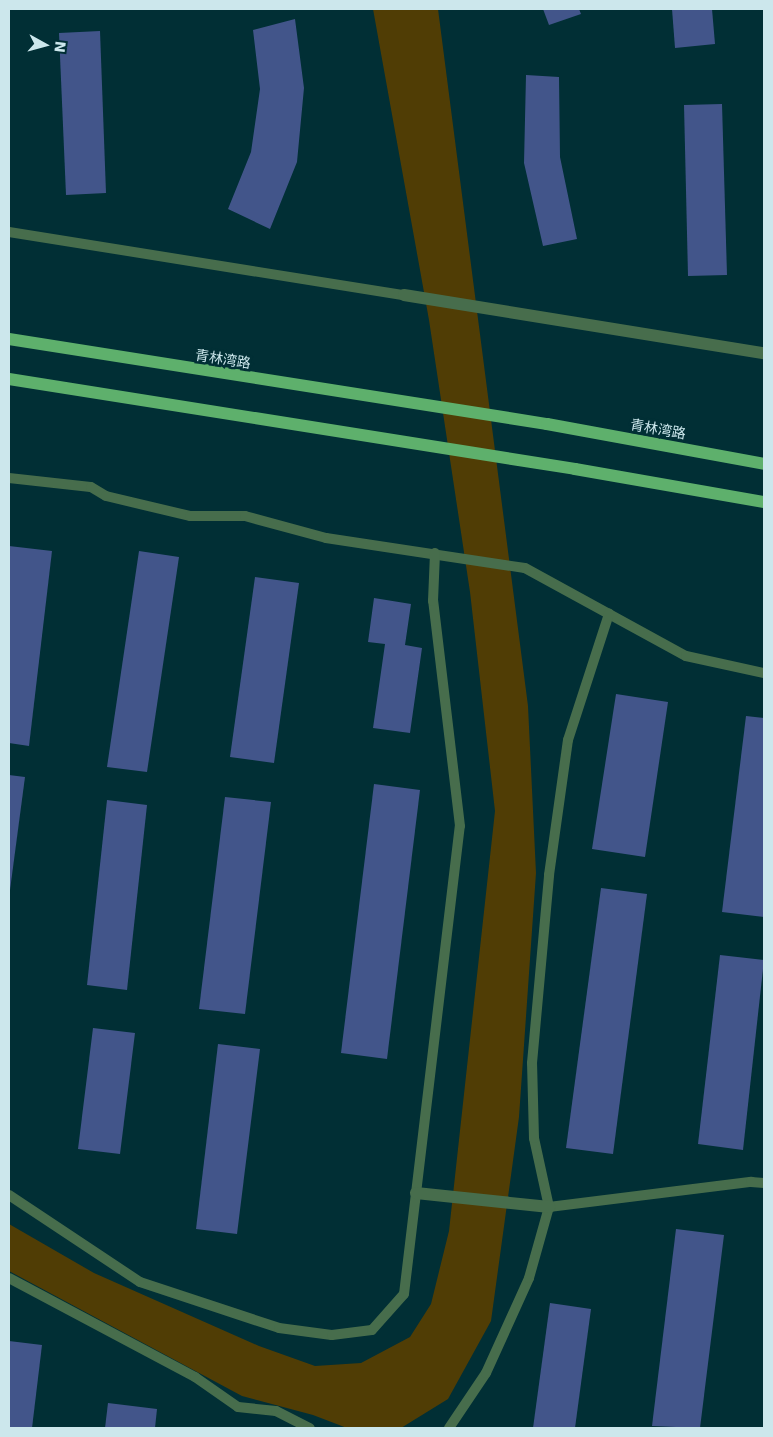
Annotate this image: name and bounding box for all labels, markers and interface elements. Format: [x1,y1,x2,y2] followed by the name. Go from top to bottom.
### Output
[20,20,70,70] north arrow
[51,40,69,54] text: N
[194,346,252,372] street label: 青林湾路
[629,416,687,442] street label: 青林湾路

